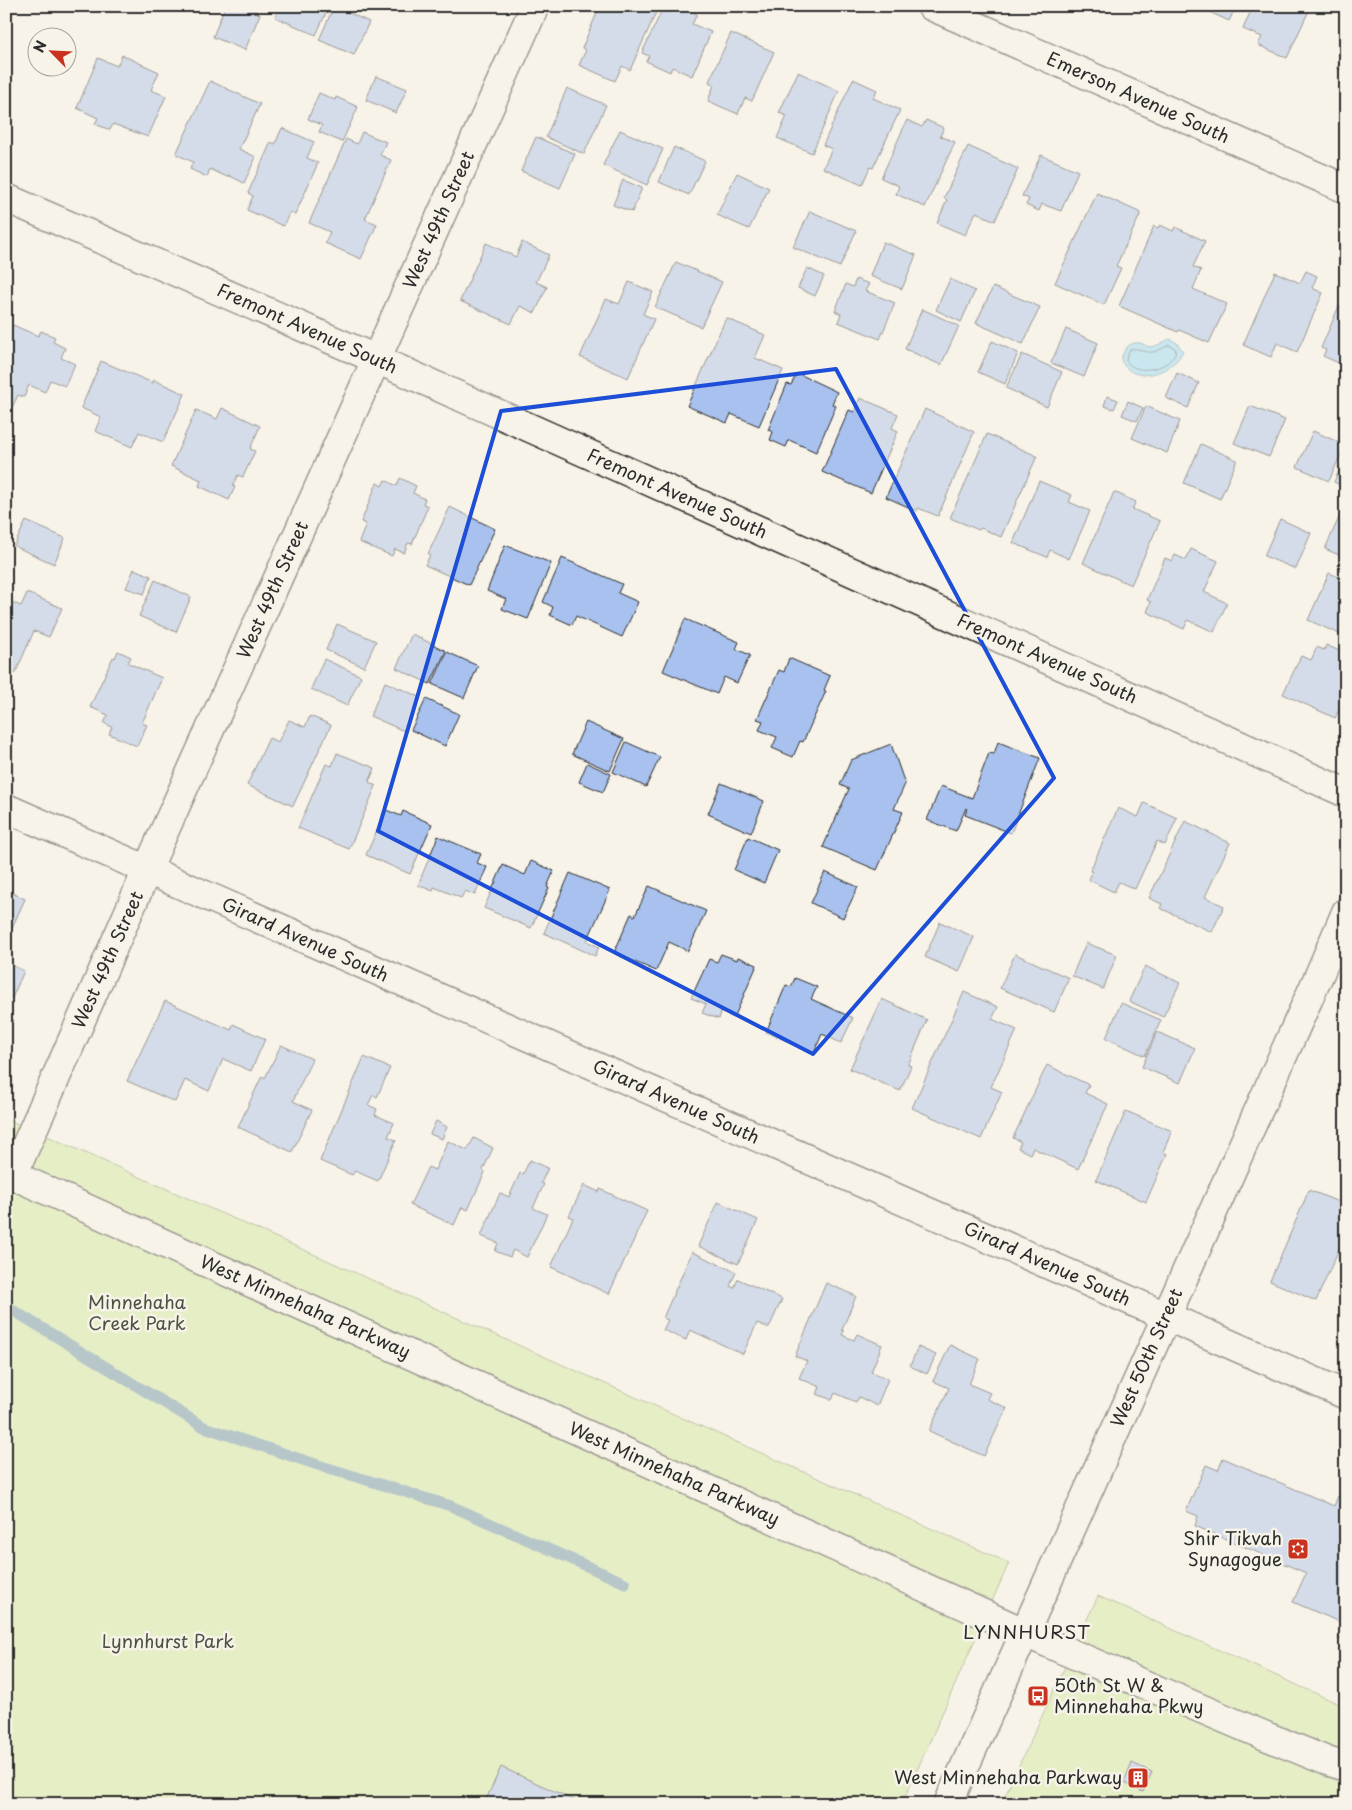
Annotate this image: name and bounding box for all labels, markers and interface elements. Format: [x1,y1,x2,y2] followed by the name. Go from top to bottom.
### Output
[28,28,78,78] north arrow
[28,37,52,56] text: N
[1043,44,1234,149] street label: Emerson Avenue South
[395,146,480,293] street label: West 49th Street
[213,276,402,380] street label: Fremont Avenue South
[583,441,772,545] street label: Fremont Avenue South
[229,516,314,663] street label: West 49th Street
[953,606,1142,710] street label: Fremont Avenue South
[64,886,149,1033] street label: West 49th Street
[218,890,393,988] street label: Girard Avenue South
[589,1052,764,1150] street label: Girard Avenue South
[960,1214,1135,1312] street label: Girard Avenue South
[196,1247,415,1364] street label: West Minnehaha Parkway
[1103,1283,1188,1431] street label: West 50th Street
[88,1288,187,1336] park label: Minnehaha Creek Park
[565,1414,784,1531] street label: West Minnehaha Parkway
[1183,1524,1282,1572] place label: Shir Tikvah Synagogue
[1286,1537,1310,1561] synagogue icon: Shir Tikvah Synagogue
[963,1617,1091,1645] district label: LYNNHURST
[102,1627,234,1654] park label: Lynnhurst Park
[1054,1671,1204,1719] place label: 50th St W & Minnehaha Pkwy
[1026,1684,1050,1708] bus stop icon: 50th St W & Minnehaha Pkwy
[894,1763,1122,1790] place label: West Minnehaha Parkway
[1126,1766,1150,1790] building icon: West Minnehaha Parkway

